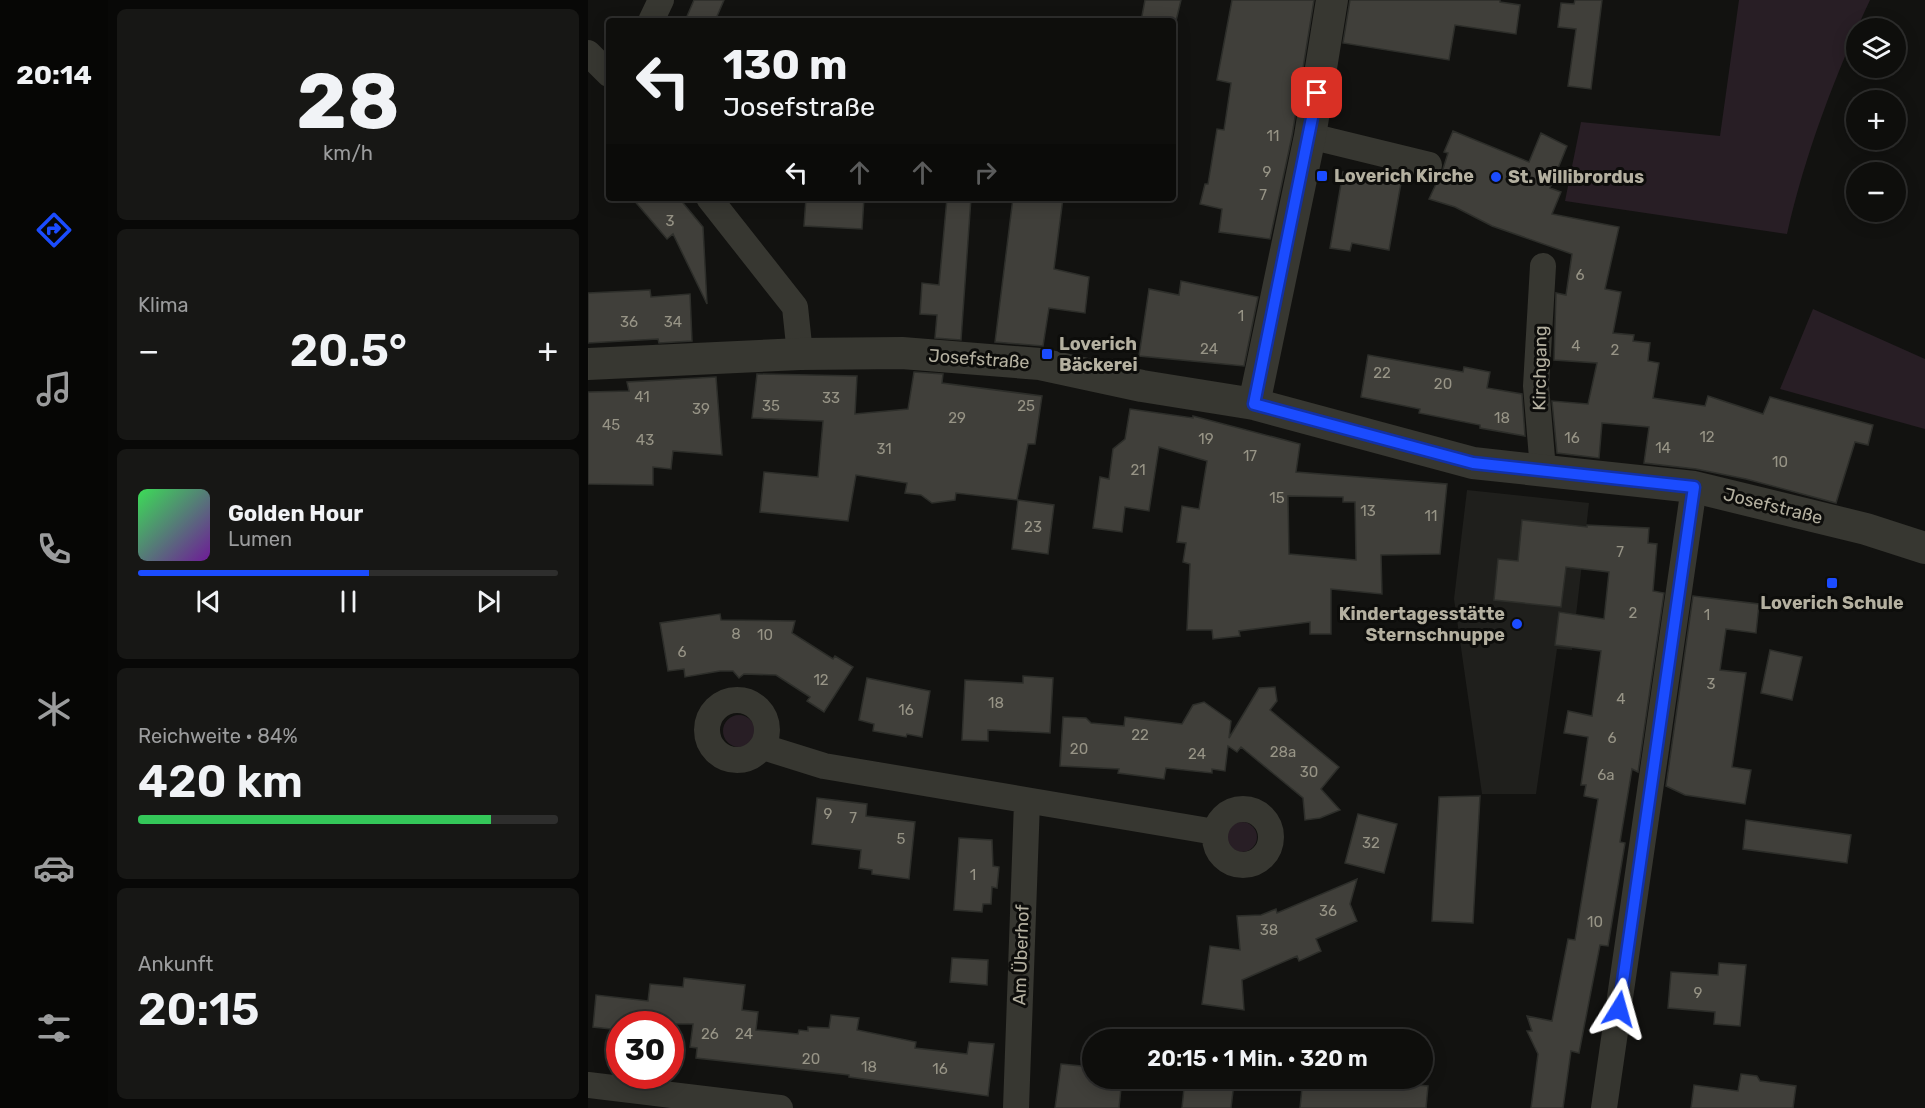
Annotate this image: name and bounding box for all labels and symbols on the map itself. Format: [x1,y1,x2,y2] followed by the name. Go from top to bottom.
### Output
[1291,67,1342,118] pin
[1267,127,1279,145] house number: 11
[1263,163,1272,181] house number: 9
[1334,165,1474,187] place label: Loverich Kirche
[1508,166,1644,188] place label: St. Willibrordus
[1315,169,1329,183] marker: Loverich Kirche
[1489,170,1503,184] marker: St. Willibrordus
[1259,186,1267,204] house number: 7
[665,212,675,230] house number: 3
[1575,266,1585,284] house number: 6
[1238,307,1244,325] house number: 1
[620,313,638,331] house number: 36
[664,313,682,331] house number: 34
[1528,325,1552,411] street label: Kirchgang
[1059,333,1138,376] place label: Loverich Bäckerei
[1571,337,1581,355] house number: 4
[1200,340,1218,358] house number: 24
[1611,341,1620,359] house number: 2
[928,344,1030,374] street label: Josefstraße
[1040,347,1054,361] marker: Loverich Bäckerei
[1373,364,1391,382] house number: 22
[1434,375,1452,393] house number: 20
[634,388,650,406] house number: 41
[822,389,840,407] house number: 33
[762,397,780,415] house number: 35
[1017,397,1035,415] house number: 25
[692,400,710,418] house number: 39
[948,409,966,427] house number: 29
[1494,409,1510,427] house number: 18
[602,416,620,434] house number: 45
[1699,428,1715,446] house number: 12
[1564,429,1580,447] house number: 16
[1198,430,1214,448] house number: 19
[636,431,654,449] house number: 43
[1655,439,1671,457] house number: 14
[876,440,892,458] house number: 31
[1243,447,1257,465] house number: 17
[1772,453,1788,471] house number: 10
[1130,461,1146,479] house number: 21
[1721,483,1825,529] street label: Josefstraße
[1269,489,1285,507] house number: 15
[1360,502,1376,520] house number: 13
[1425,507,1437,525] house number: 11
[1024,518,1042,536] house number: 23
[1616,543,1624,561] house number: 7
[1825,576,1839,590] marker: Loverich Schule
[1760,592,1904,614] place label: Loverich Schule
[1339,603,1505,646] place label: Kindertagesstätte Sternschnuppe
[1629,604,1638,622] house number: 2
[1704,606,1710,624] house number: 1
[1510,617,1524,631] marker: Kindertagesstätte Sternschnuppe
[731,625,741,643] house number: 8
[757,626,773,644] house number: 10
[677,643,687,661] house number: 6
[813,671,829,689] house number: 12
[1706,675,1716,693] house number: 3
[1616,690,1626,708] house number: 4
[988,694,1004,712] house number: 18
[898,701,914,719] house number: 16
[1131,726,1149,744] house number: 22
[1607,729,1617,747] house number: 6
[1070,740,1088,758] house number: 20
[1270,743,1296,761] house number: 28a
[1188,745,1206,763] house number: 24
[1300,763,1318,781] house number: 30
[1597,766,1615,784] house number: 6a
[824,805,833,823] house number: 9
[849,809,857,827] house number: 7
[897,830,906,848] house number: 5
[1362,834,1380,852] house number: 32
[970,866,976,884] house number: 1
[1319,902,1337,920] house number: 36
[1008,904,1034,1006] street label: Am Überhof
[1587,913,1603,931] house number: 10
[1260,921,1278,939] house number: 38
[1587,977,1651,1041] position arrow
[1694,984,1703,1002] house number: 9
[606,1011,684,1089] speed limit sign: 30
[701,1025,719,1043] house number: 26
[735,1025,753,1043] house number: 24
[802,1050,820,1068] house number: 20
[861,1058,877,1076] house number: 18
[932,1060,948,1078] house number: 16

